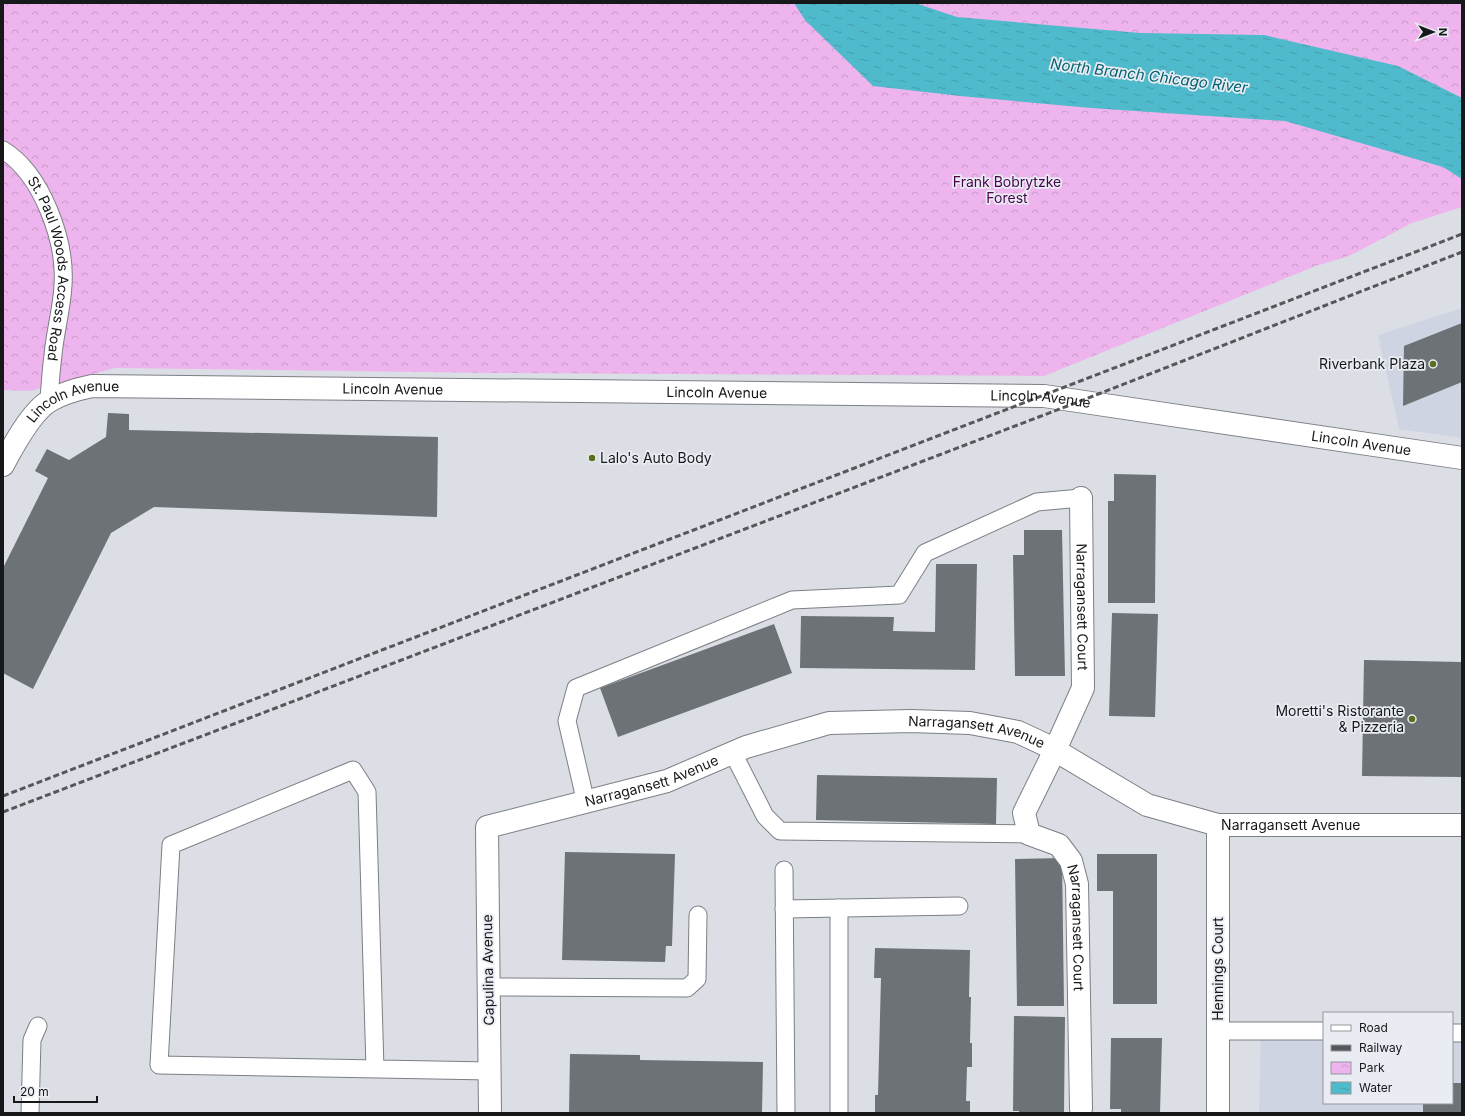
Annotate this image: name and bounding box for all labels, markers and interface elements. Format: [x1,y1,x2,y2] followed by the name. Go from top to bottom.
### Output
[1413,12,1453,52] north arrow
[1436,28,1450,36] text: N
[1049,54,1249,97] water label: North Branch Chicago River
[25,173,72,362] street label: St. Paul Woods Access Road
[953,173,1061,206] park label: Frank Bobrytzke Forest
[1319,355,1425,372] place label: Riverbank Plaza
[1428,359,1438,369] marker: Riverbank Plaza
[22,377,119,426] street label: Lincoln Avenue
[342,380,443,398] street label: Lincoln Avenue
[666,383,767,401] street label: Lincoln Avenue
[990,386,1092,411] street label: Lincoln Avenue
[1310,427,1412,458] street label: Lincoln Avenue
[600,449,712,466] place label: Lalo's Auto Body
[587,453,597,463] marker: Lalo's Auto Body
[1073,543,1092,671] street label: Narragansett Court
[1275,702,1404,735] place label: Moretti's Ristorante & Pizzeria
[908,712,1048,751] street label: Narragansett Avenue
[1407,714,1417,724] marker: Moretti's Ristorante & Pizzeria
[583,751,721,810] street label: Narragansett Avenue
[1221,816,1360,833] street label: Narragansett Avenue
[1064,862,1088,992] street label: Narragansett Court
[478,914,497,1026] street label: Capulina Avenue
[1209,917,1226,1021] street label: Hennings Court
[1323,1012,1453,1104] legend
[1359,1020,1388,1035] text: Road
[1359,1040,1403,1055] text: Railway
[1359,1060,1385,1075] text: Park
[14,1078,97,1104] scale bar
[1359,1080,1393,1095] text: Water
[20,1084,49,1099] text: 20 m

